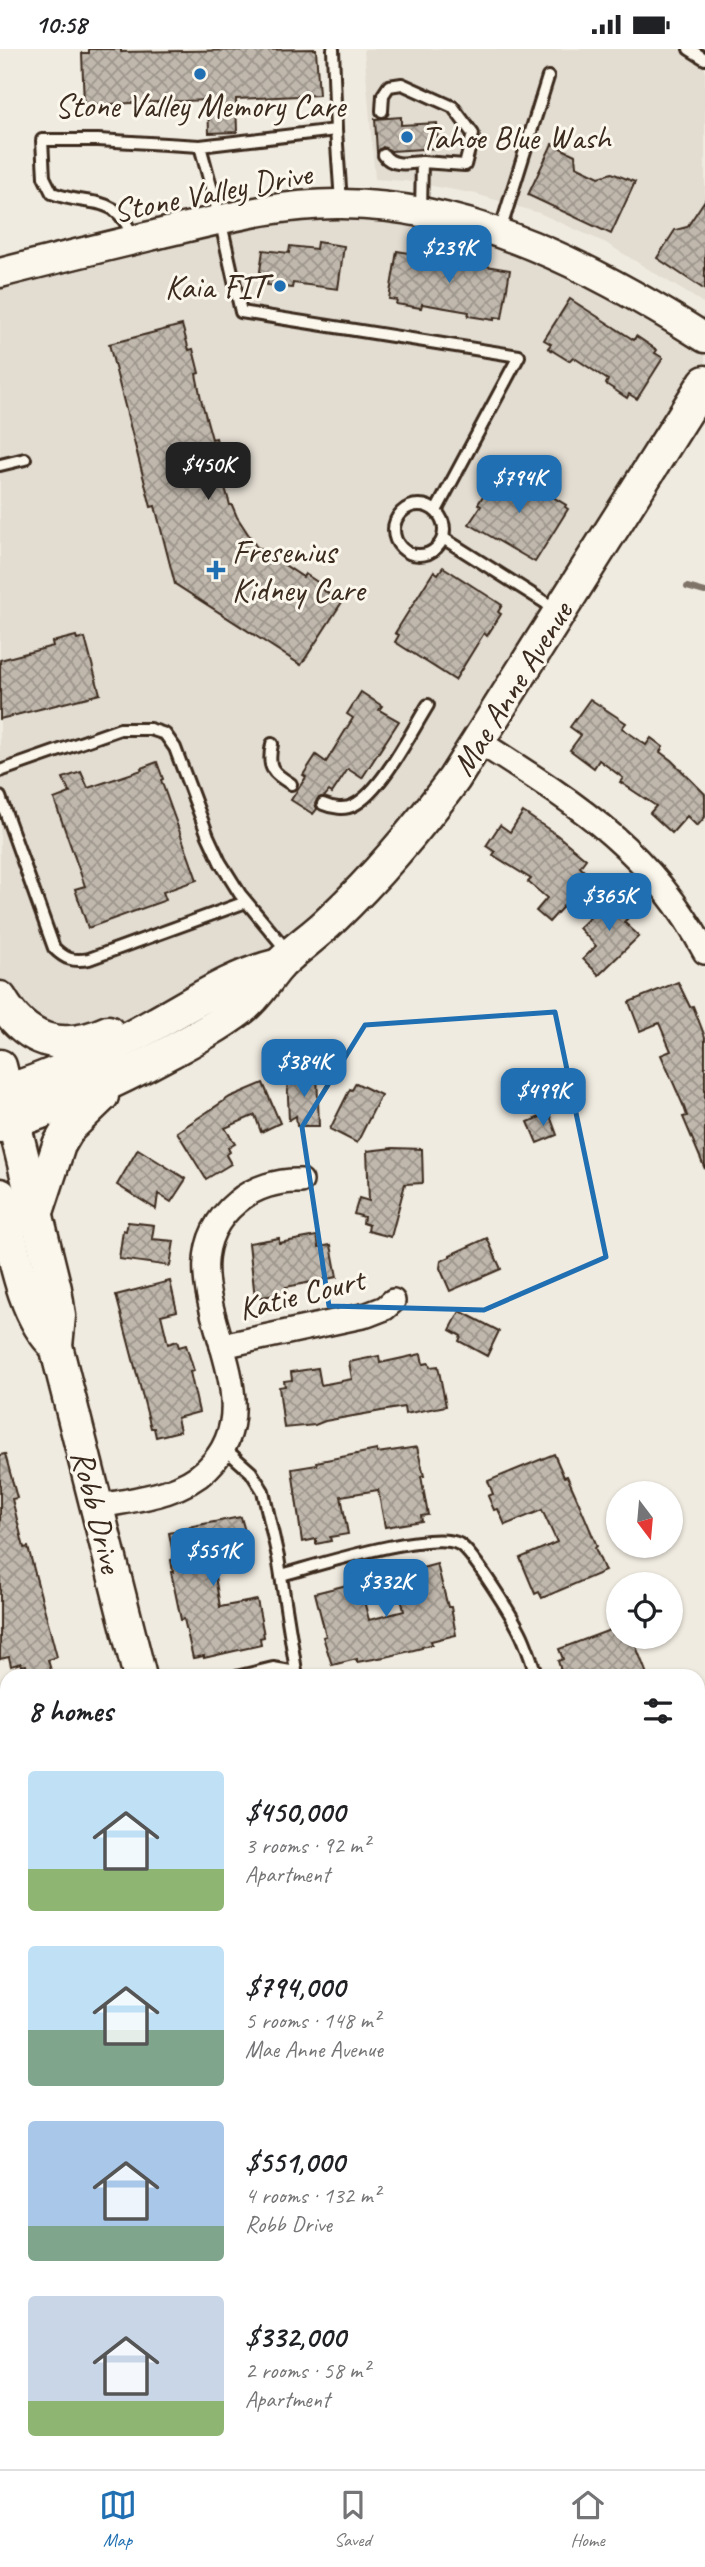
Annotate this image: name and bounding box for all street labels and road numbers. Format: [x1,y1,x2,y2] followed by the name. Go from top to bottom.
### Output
[109,152,317,232] street label: Stone Valley Drive
[442,592,583,783] street label: Mae Anne Avenue
[234,1257,371,1330] street label: Katie Court
[62,1446,133,1579] street label: Robb Drive

